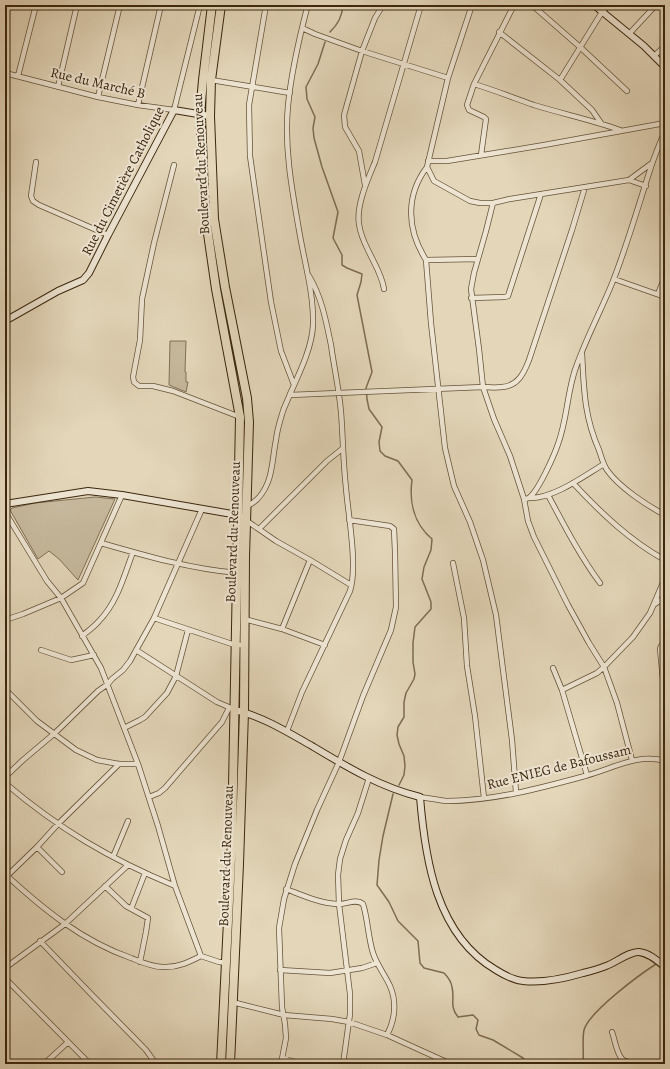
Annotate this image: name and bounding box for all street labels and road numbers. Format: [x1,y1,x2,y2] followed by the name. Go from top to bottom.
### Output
[49,63,147,103] street label: Rue du Marché B
[188,92,214,235] street label: Boulevard du Renouveau
[77,103,169,259] street label: Rue du Cimetière Catholique
[221,461,245,603] street label: Boulevard du Renouveau
[485,740,633,794] street label: Rue ENIEG de Bafoussam
[214,785,238,927] street label: Boulevard du Renouveau

